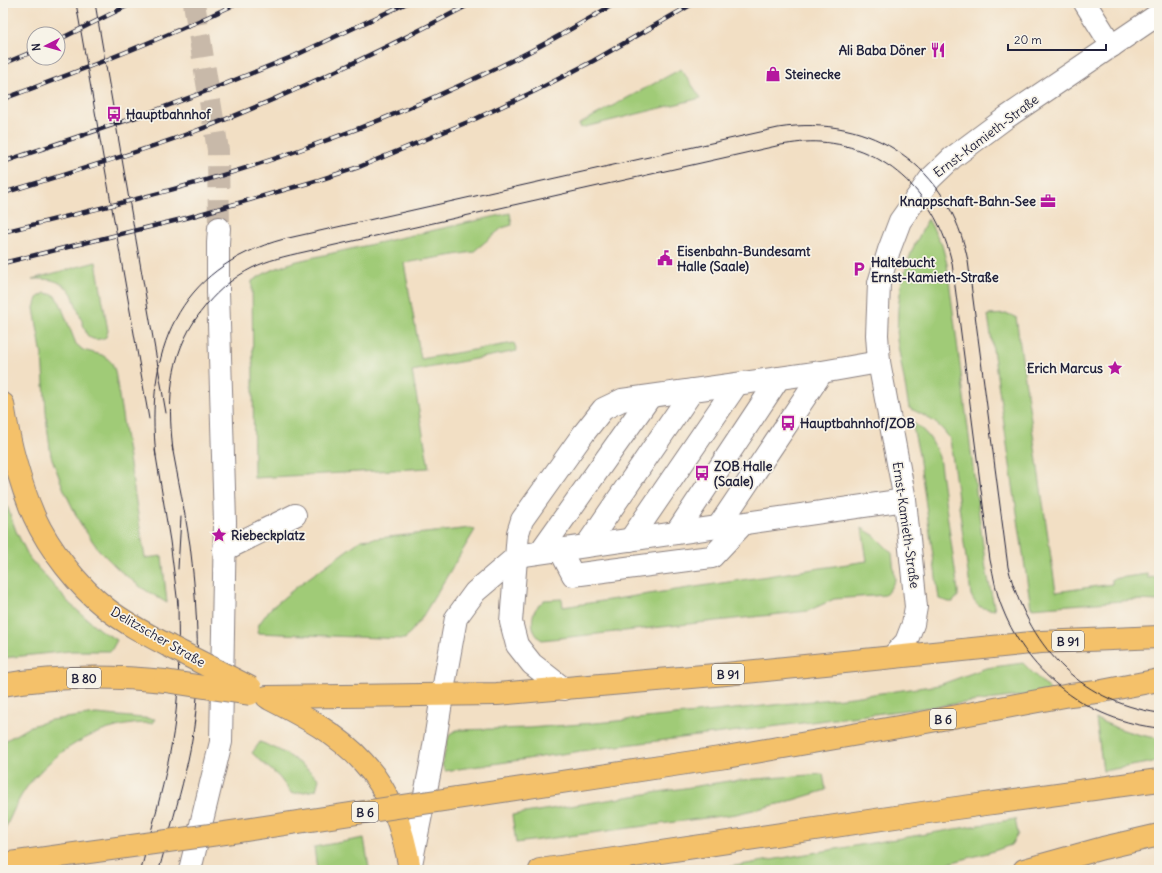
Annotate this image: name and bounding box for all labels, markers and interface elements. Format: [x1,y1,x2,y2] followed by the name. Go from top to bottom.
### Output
[26,26,66,66] north arrow
[1008,26,1106,52] scale bar
[1014,32,1042,47] text: 20 m
[929,41,947,59] restaurant icon: Ali Baba Döner
[839,42,927,59] place label: Ali Baba Döner
[29,43,43,52] text: N
[764,65,782,83] shop icon: Steinecke
[785,66,841,83] place label: Steinecke
[930,91,1042,181] street label: Ernst-Kamieth-Straße
[105,105,123,123] bus stop icon: Hauptbahnhof
[126,106,211,123] place label: Hauptbahnhof
[1039,192,1057,210] office icon: Knappschaft-Bahn-See
[900,193,1036,210] place label: Knappschaft-Bahn-See
[677,243,811,275] place label: Eisenbahn-Bundesamt Halle (Saale)
[656,249,674,267] public building icon: Eisenbahn-Bundesamt Halle (Saale)
[871,254,999,286] place label: Haltebucht Ernst-Kamieth-Straße
[850,260,868,278] parking icon: Haltebucht Ernst-Kamieth-Straße
[1106,359,1124,377] place icon: Erich Marcus
[1027,360,1103,377] place label: Erich Marcus
[779,414,797,432] bus stop icon: Hauptbahnhof/ZOB
[800,415,915,432] place label: Hauptbahnhof/ZOB
[714,458,772,490] place label: ZOB Halle (Saale)
[889,461,923,589] street label: Ernst-Kamieth-Straße
[693,464,711,482] bus stop icon: ZOB Halle (Saale)
[210,526,228,544] place icon: Riebeckplatz
[231,527,306,544] place label: Riebeckplatz
[108,603,208,671] street label: Delitzscher Straße
[1052,631,1084,651] road number: B 91
[712,664,744,684] road number: B 91
[67,668,101,688] road number: B 80
[930,709,956,729] road number: B 6
[352,802,378,822] road number: B 6

